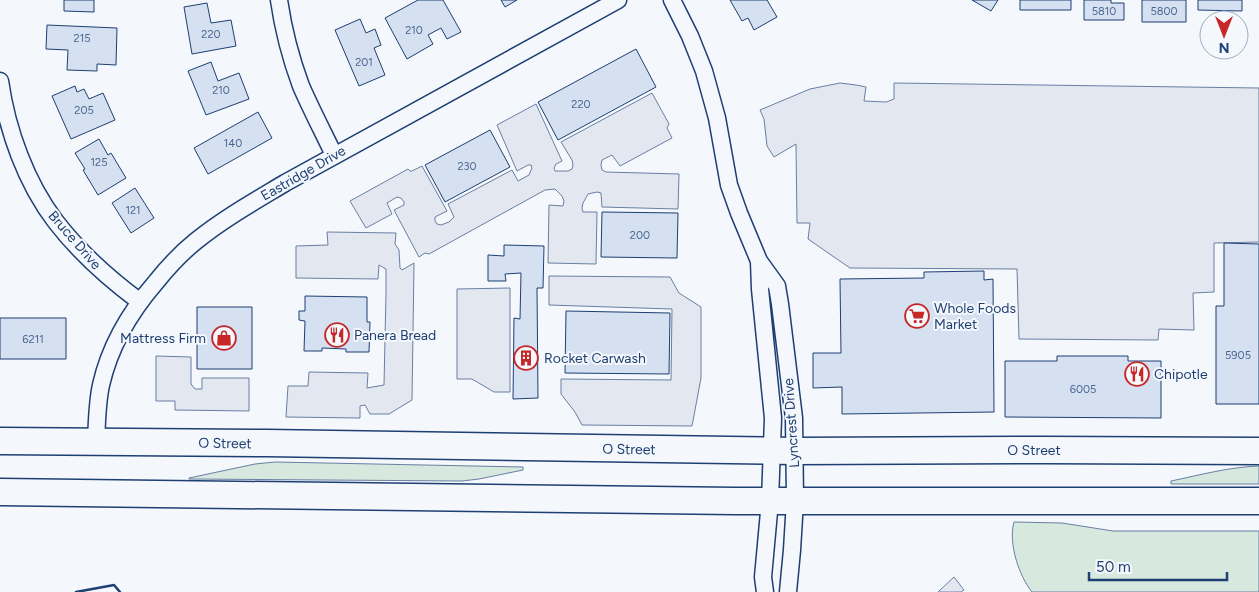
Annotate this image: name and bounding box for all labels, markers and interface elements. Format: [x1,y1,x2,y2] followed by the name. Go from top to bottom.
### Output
[1092,5,1116,18] house number: 5810
[1150,5,1178,18] house number: 5800
[1199,10,1249,60] north arrow
[405,24,423,37] house number: 210
[201,28,221,41] house number: 220
[73,32,91,45] house number: 215
[1219,39,1229,56] text: N
[355,56,373,69] house number: 201
[212,84,230,97] house number: 210
[571,98,591,111] house number: 220
[74,104,94,117] house number: 205
[224,137,242,150] house number: 140
[258,142,349,205] street label: Eastridge Drive
[90,156,108,169] house number: 125
[457,160,477,173] house number: 230
[125,204,141,217] house number: 121
[45,208,105,273] street label: Bruce Drive
[630,229,650,242] house number: 200
[934,300,1016,333] place label: Whole Foods Market
[904,303,930,329] supermarket icon: Whole Foods Market
[324,322,350,348] restaurant icon: Panera Bread
[211,325,237,351] shop icon: Mattress Firm
[354,327,436,344] place label: Panera Bread
[120,330,206,347] place label: Mattress Firm
[22,333,44,346] house number: 6211
[513,345,539,371] building icon: Rocket Carwash
[1225,349,1251,362] house number: 5905
[544,350,646,367] place label: Rocket Carwash
[1124,361,1150,387] restaurant icon: Chipotle
[1154,366,1208,383] place label: Chipotle
[780,377,803,468] street label: Lyncrest Drive
[1070,383,1096,396] house number: 6005
[198,435,252,452] street label: O Street
[602,441,656,458] street label: O Street
[1007,442,1061,459] street label: O Street
[1089,550,1226,582] scale bar
[1096,558,1131,576] text: 50 m

